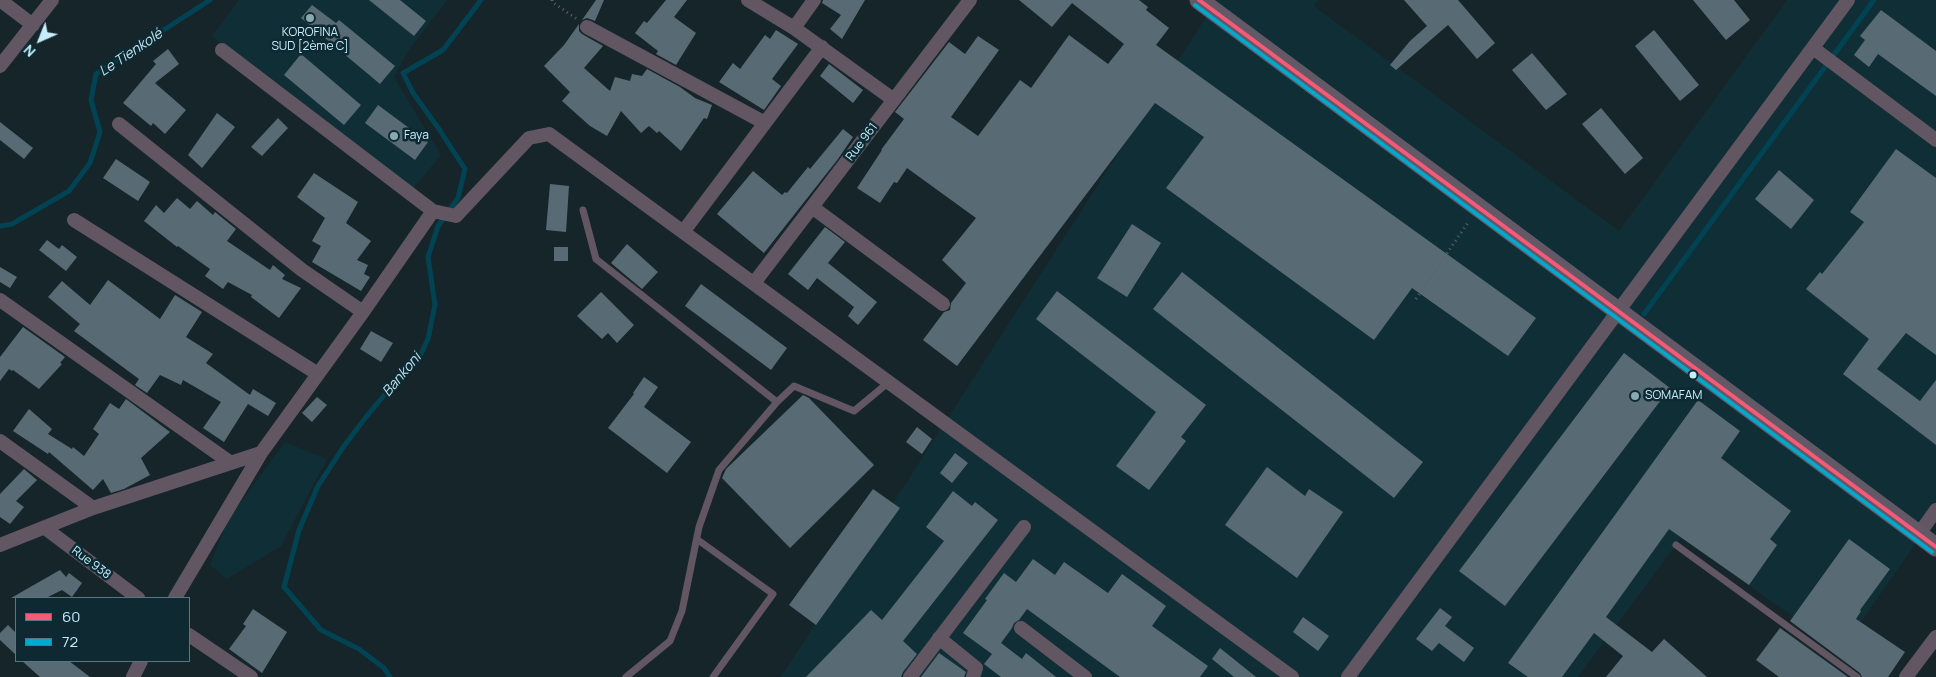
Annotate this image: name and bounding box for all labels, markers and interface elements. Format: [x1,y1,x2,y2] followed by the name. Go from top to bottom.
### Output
[304,12,316,24] marker: KOROFINA SUD [2ème C]
[15,15,65,65] north arrow
[96,26,166,80] water label: Le Tienkolé
[271,26,349,54] place label: KOROFINA SUD [2ème C]
[19,41,39,61] text: N
[843,120,881,164] street label: Rue 961
[404,129,429,143] place label: Faya
[388,130,400,142] marker: Faya
[379,350,425,400] water label: Bankoni
[1688,370,1698,380] unlabelled marker
[1645,389,1702,403] place label: SOMAFAM
[1629,390,1641,402] marker: SOMAFAM
[69,544,113,582] street label: Rue 938
[15,597,190,662] legend
[62,606,80,627] text: 60
[62,631,78,652] text: 72

